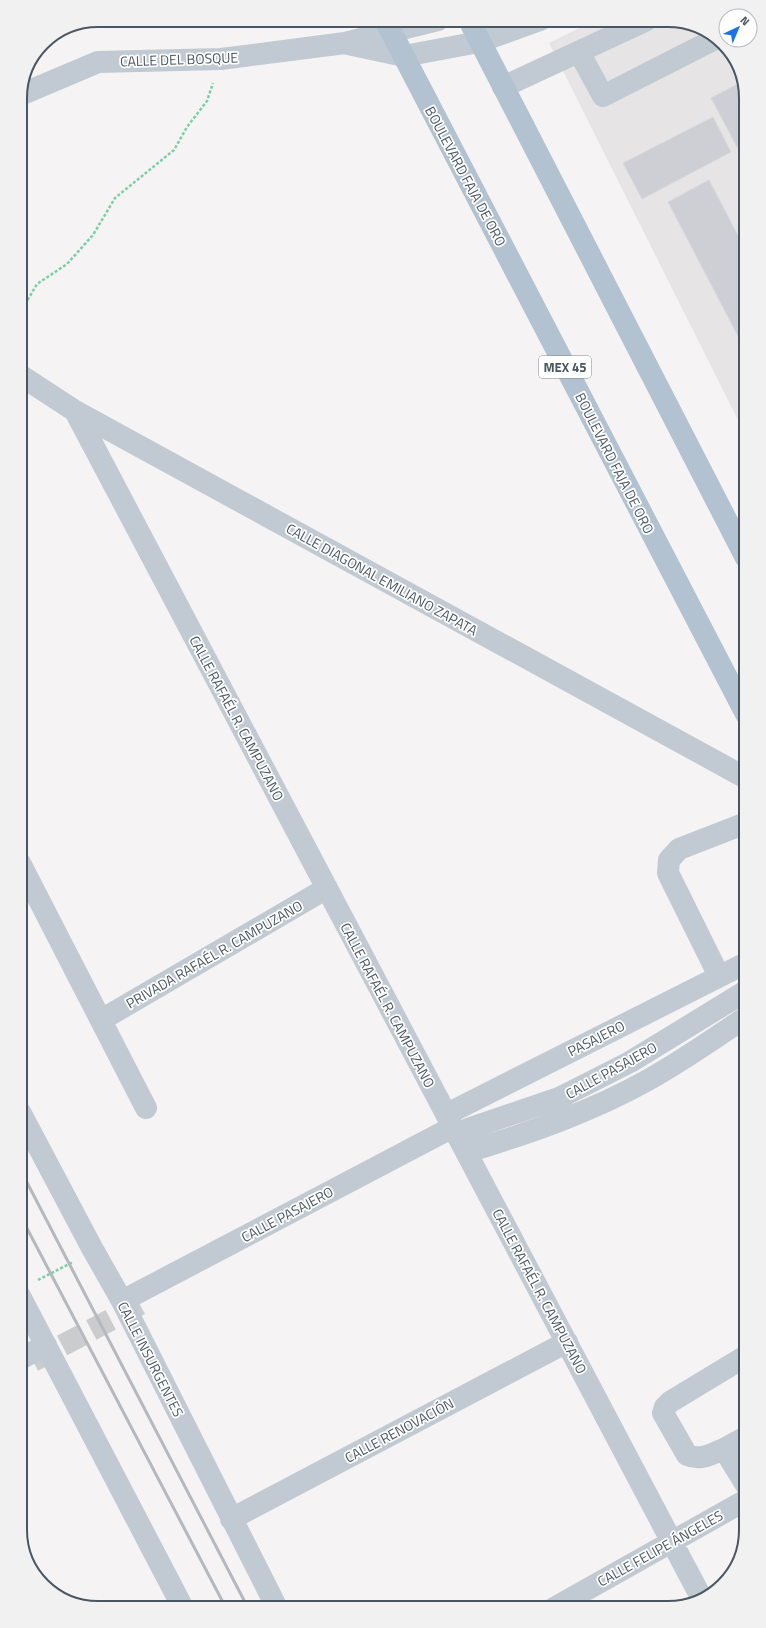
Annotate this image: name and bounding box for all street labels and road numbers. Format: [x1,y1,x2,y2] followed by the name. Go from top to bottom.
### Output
[120,46,239,72] street label: CALLE DEL BOSQUE
[420,102,512,250] street label: BOULEVARD FAJA DE ORO
[539,356,591,378] road number: MEX 45
[570,389,660,537] street label: BOULEVARD FAJA DE ORO
[282,517,482,641] street label: CALLE DIAGONAL EMILIANO ZAPATA
[185,632,289,804] street label: CALLE RAFAÉL R. CAMPUZANO
[122,895,306,1013] street label: PRIVADA RAFAÉL R. CAMPUZANO
[336,919,440,1091] street label: CALLE RAFAÉL R. CAMPUZANO
[564,1015,628,1061] street label: PASAJERO
[561,1036,661,1104] street label: CALLE PASAJERO
[237,1181,337,1247] street label: CALLE PASAJERO
[488,1205,592,1377] street label: CALLE RAFAÉL R. CAMPUZANO
[113,1298,189,1420] street label: CALLE INSURGENTES
[341,1392,457,1468] street label: CALLE RENOVACIÓN
[593,1505,727,1591] street label: CALLE FELIPE ÁNGELES

